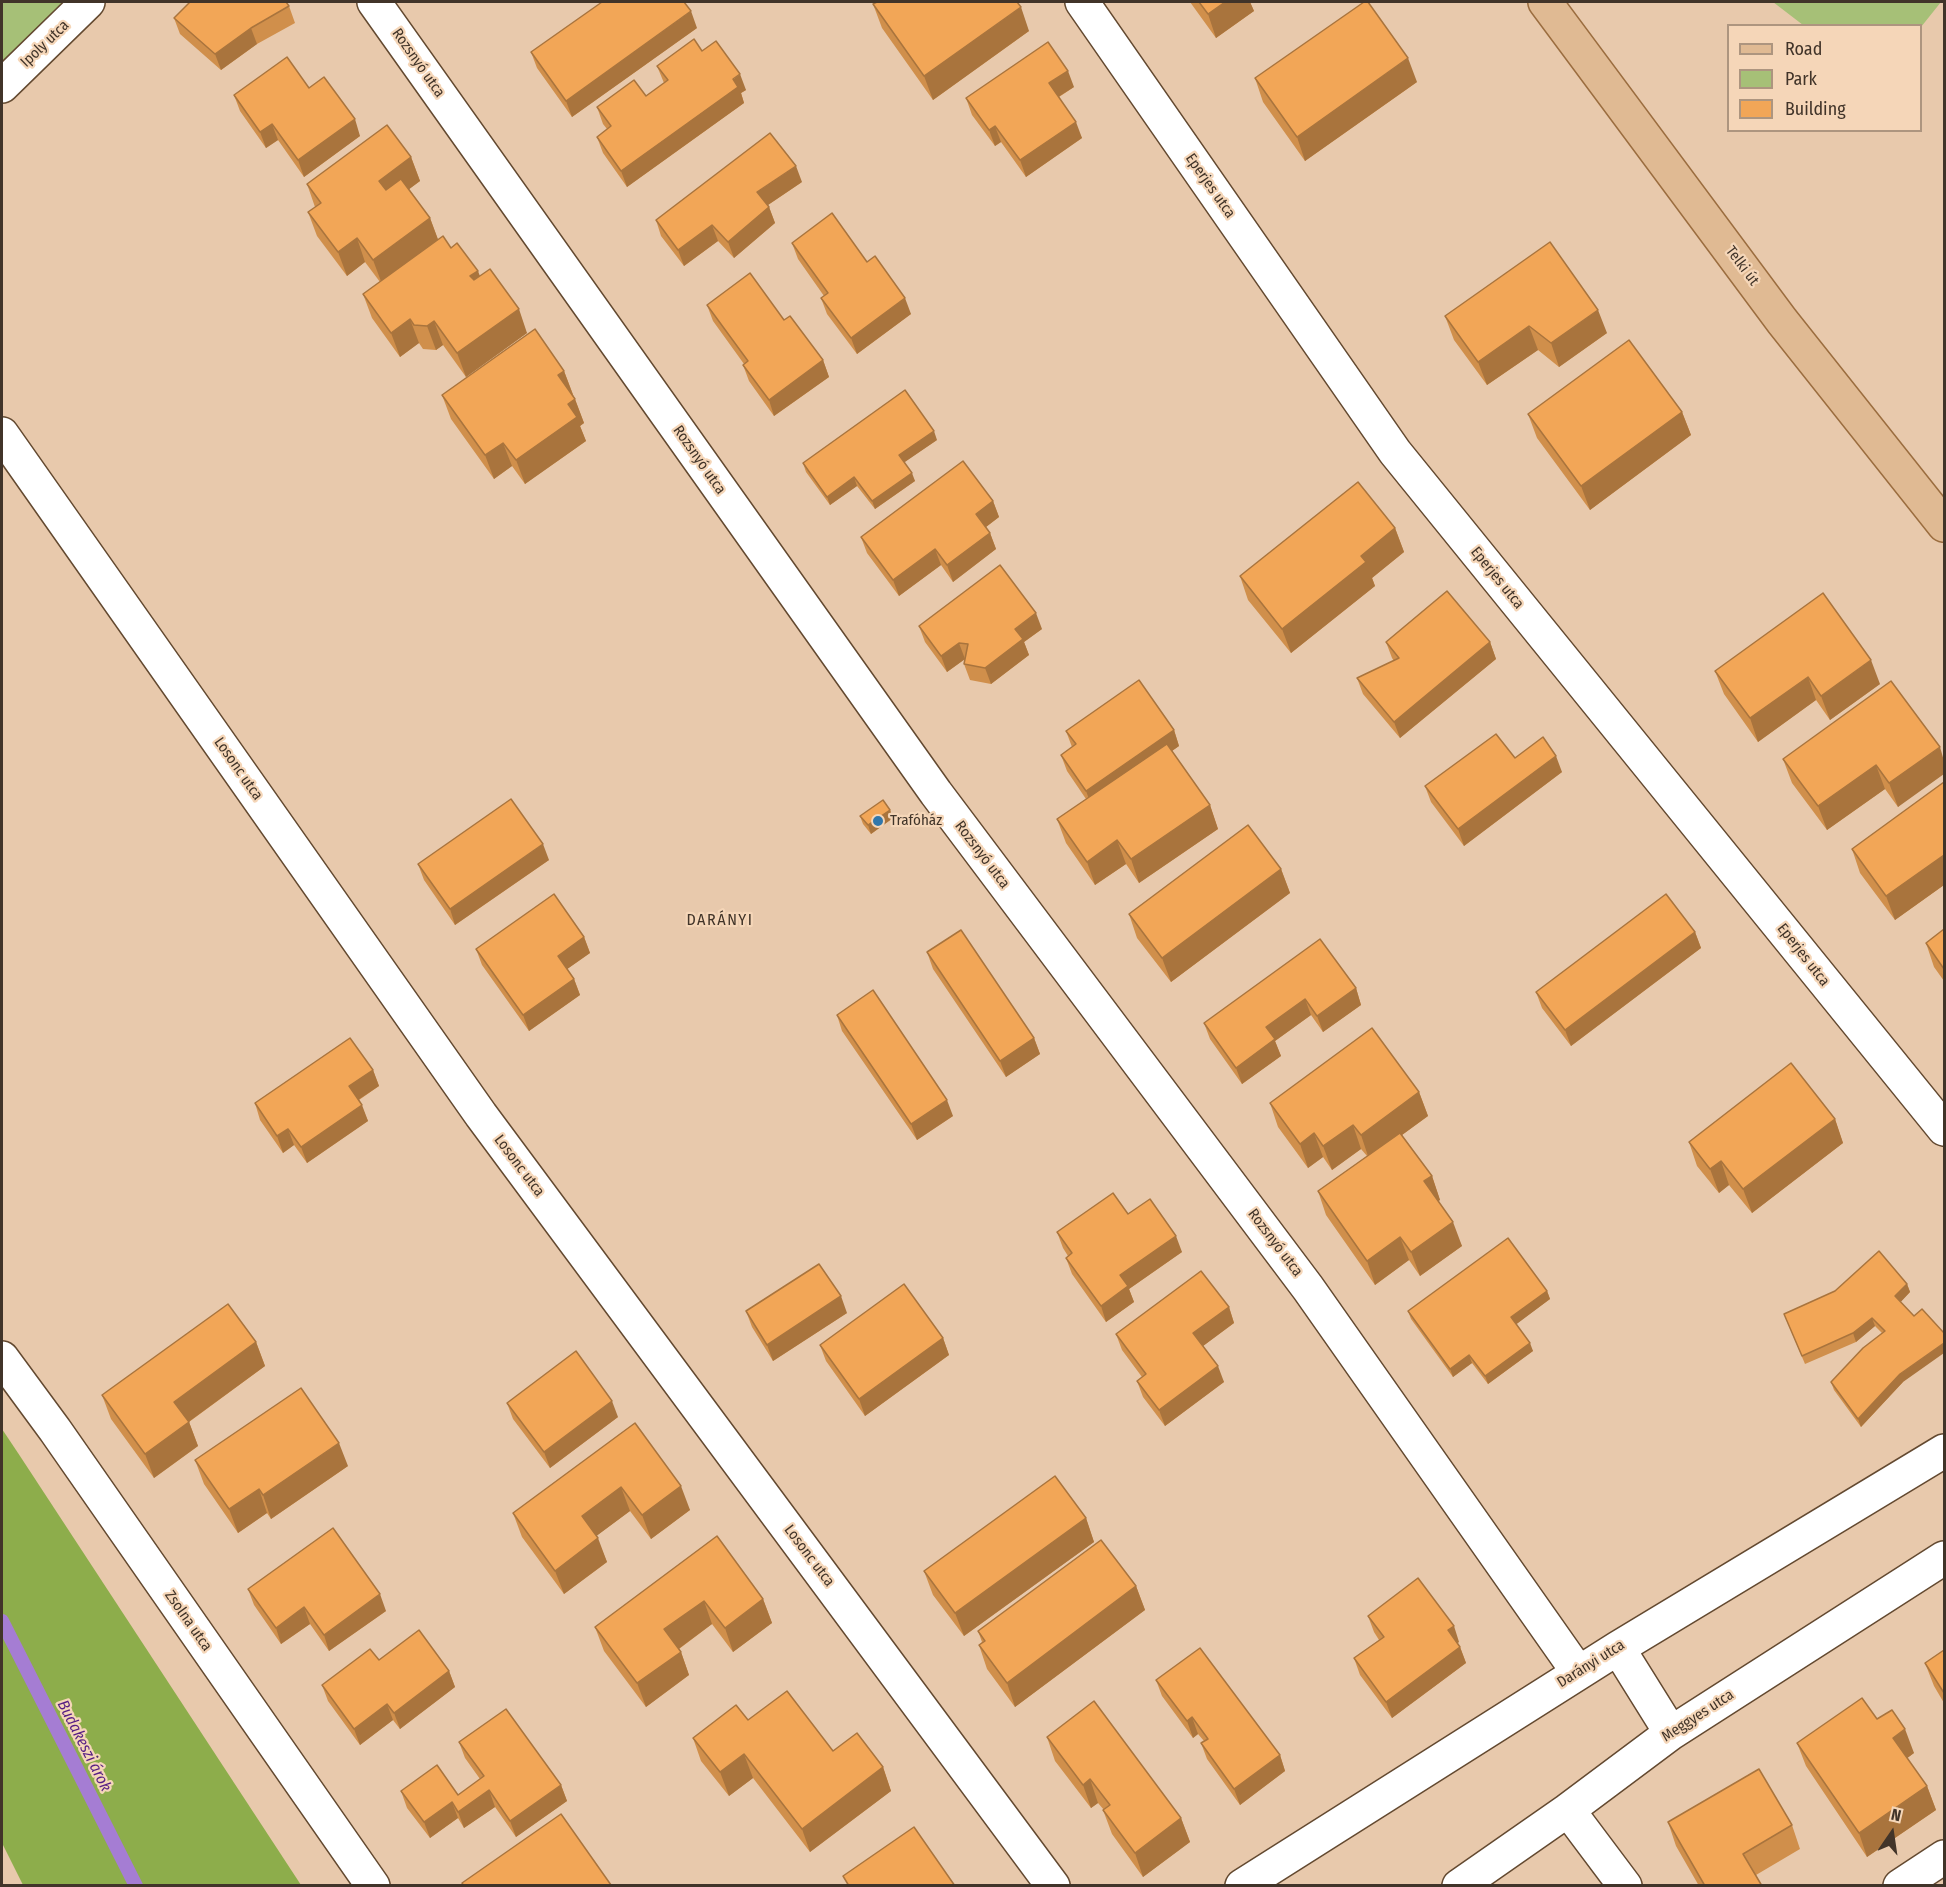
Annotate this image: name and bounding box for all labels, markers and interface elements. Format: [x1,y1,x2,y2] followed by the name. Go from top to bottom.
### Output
[17,17,73,71] street label: Ipoly utca
[1727,24,1922,132] legend
[388,25,448,101] street label: Rozsnyó utca
[1785,38,1822,60] text: Road
[1785,68,1817,90] text: Park
[1785,98,1846,120] text: Building
[1181,150,1239,222] street label: Eperjes utca
[1721,243,1763,289] street label: Telki út
[669,422,729,498] street label: Rozsnyó utca
[1467,543,1527,613] street label: Eperjes utca
[210,734,266,804] street label: Losonc utca
[890,812,942,830] place label: Trafóház
[871,814,885,828] marker: Trafóház
[951,818,1013,892] street label: Rozsnyó utca
[686,911,754,931] district label: DARÁNYI
[1773,920,1833,990] street label: Eperjes utca
[490,1132,548,1200] street label: Losonc utca
[1244,1206,1306,1280] street label: Rozsnyó utca
[780,1522,838,1590] street label: Losonc utca
[161,1587,215,1655] street label: Zsolna utca
[1554,1636,1628,1692] street label: Darányi utca
[1659,1686,1737,1746] street label: Meggyes utca
[53,1697,115,1795] water label: Budakeszi árok
[1862,1803,1922,1863] north arrow
[1889,1805,1903,1825] text: N

